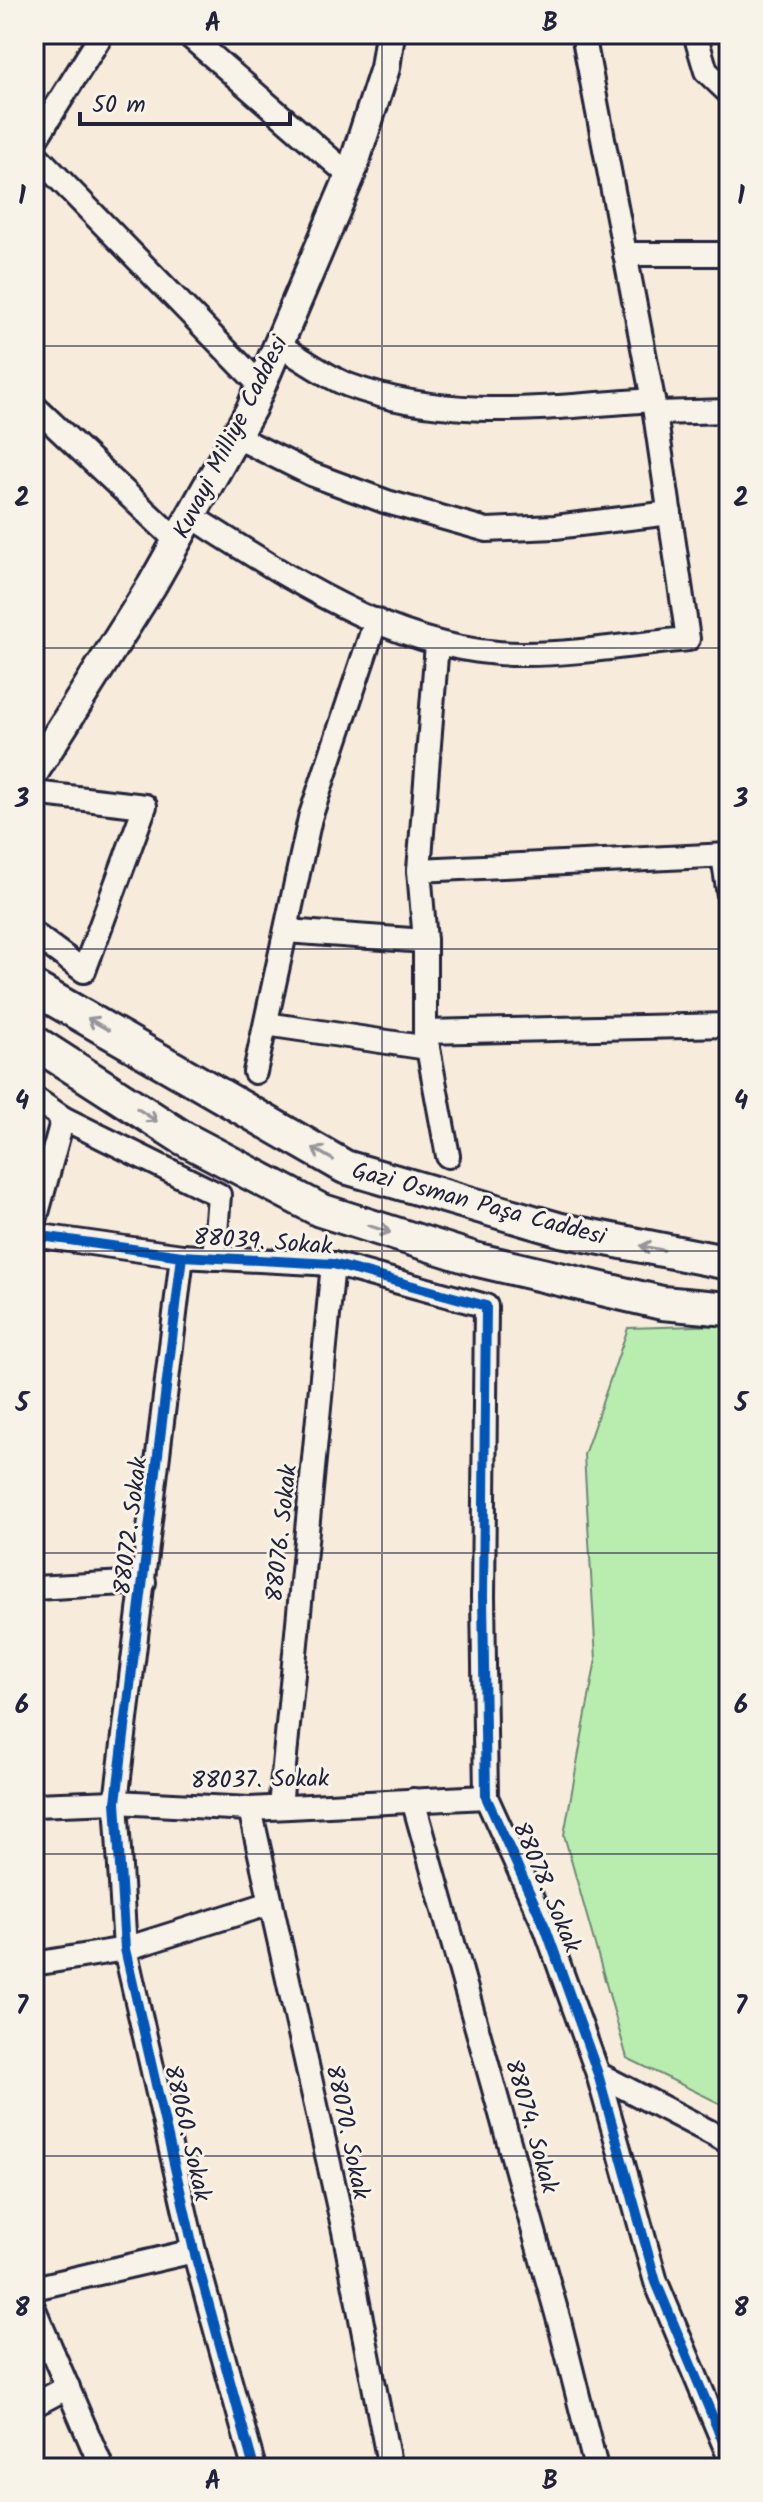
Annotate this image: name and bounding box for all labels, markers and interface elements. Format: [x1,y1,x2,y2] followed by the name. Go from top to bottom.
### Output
[205,3,221,45] text: A
[542,3,558,45] text: B
[80,76,290,126] scale bar
[92,86,146,125] text: 50 m
[18,176,26,218] text: 1
[737,176,745,218] text: 1
[163,328,300,546] street label: Kuvayi Milliye Caddesi
[14,478,30,520] text: 2
[733,478,749,520] text: 2
[14,779,29,821] text: 3
[733,779,748,821] text: 3
[86,1016,110,1031] one-way arrow
[15,1081,29,1123] text: 4
[734,1081,748,1123] text: 4
[135,1106,157,1123] one-way arrow
[312,1146,335,1162] one-way arrow
[347,1152,611,1257] street label: Gazi Osman Paşa Caddesi
[192,1218,334,1267] street label: 88039. Sokak
[366,1223,391,1237] one-way arrow
[640,1240,666,1255] one-way arrow
[14,1383,30,1425] text: 5
[733,1383,749,1425] text: 5
[104,1454,159,1597] street label: 88072. Sokak
[256,1462,309,1604] street label: 88076. Sokak
[15,1685,29,1727] text: 6
[734,1685,748,1727] text: 6
[191,1760,330,1801] street label: 88037. Sokak
[500,1816,591,1960] street label: 88078. Sokak
[16,1986,29,2028] text: 7
[735,1986,748,2028] text: 7
[493,2055,569,2199] street label: 88074. Sokak
[152,2061,221,2206] street label: 88060. Sokak
[313,2061,380,2204] street label: 88070. Sokak
[14,2288,30,2330] text: 8
[733,2288,749,2330] text: 8
[205,2461,221,2502] text: A
[542,2461,558,2502] text: B

